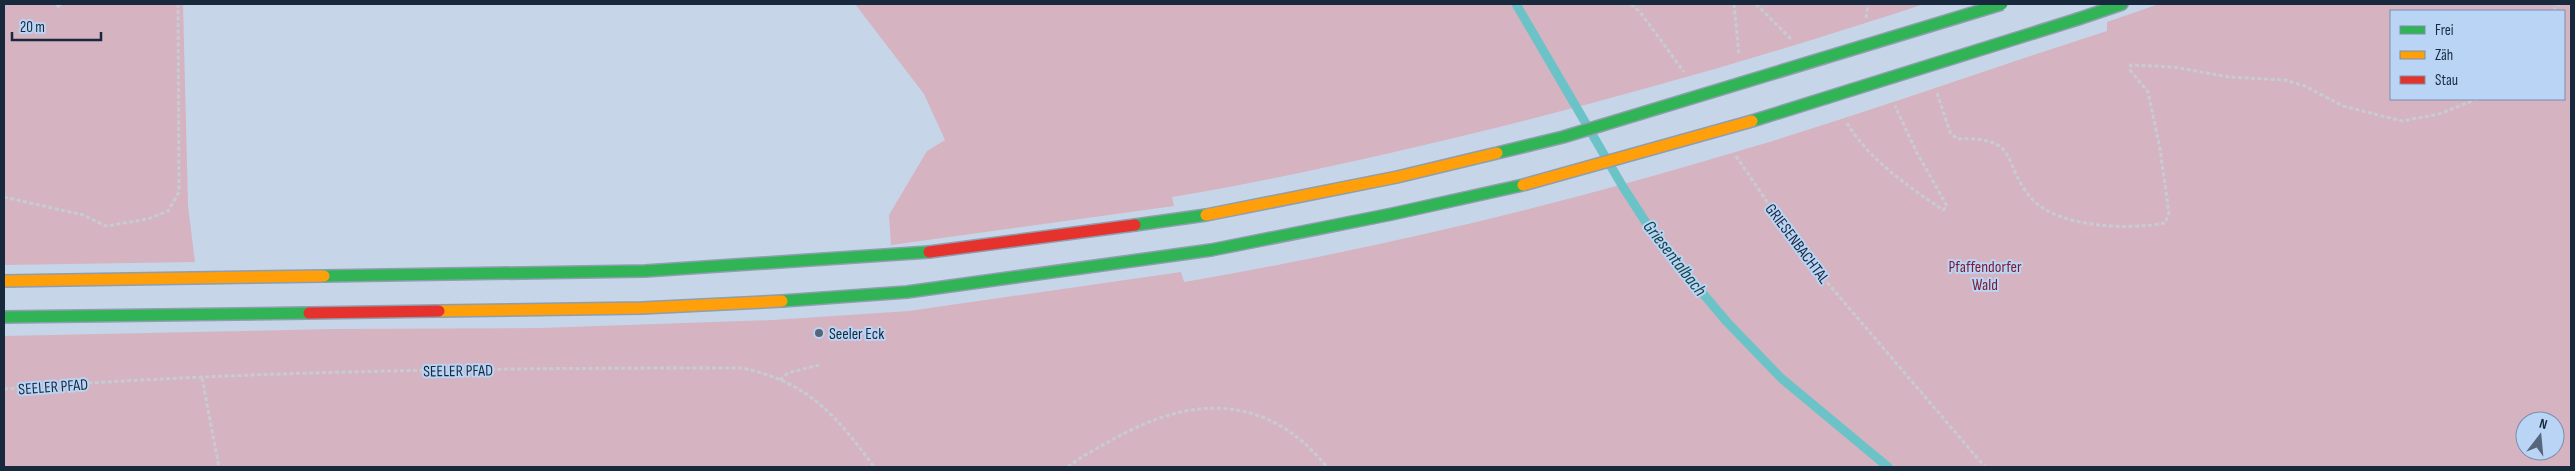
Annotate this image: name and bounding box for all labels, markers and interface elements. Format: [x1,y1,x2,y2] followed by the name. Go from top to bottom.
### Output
[12,10,101,42] scale bar
[2390,10,2565,100] legend
[20,18,45,37] text: 20 m
[2435,21,2454,40] text: Frei
[2435,46,2453,65] text: Zäh
[2435,71,2458,90] text: Stau
[1761,200,1833,288] street label: GRIESENBACHTAL
[1639,216,1711,301] water label: Griesentalbach
[1948,258,2022,295] park label: Pfaffendorfer Wald
[829,325,884,344] place label: Seeler Eck
[813,327,825,339] marker: Seeler Eck
[423,361,493,382] street label: SEELER PFAD
[18,376,89,399] street label: SEELER PFAD
[2515,411,2565,461] north arrow
[2538,415,2549,433] text: N

